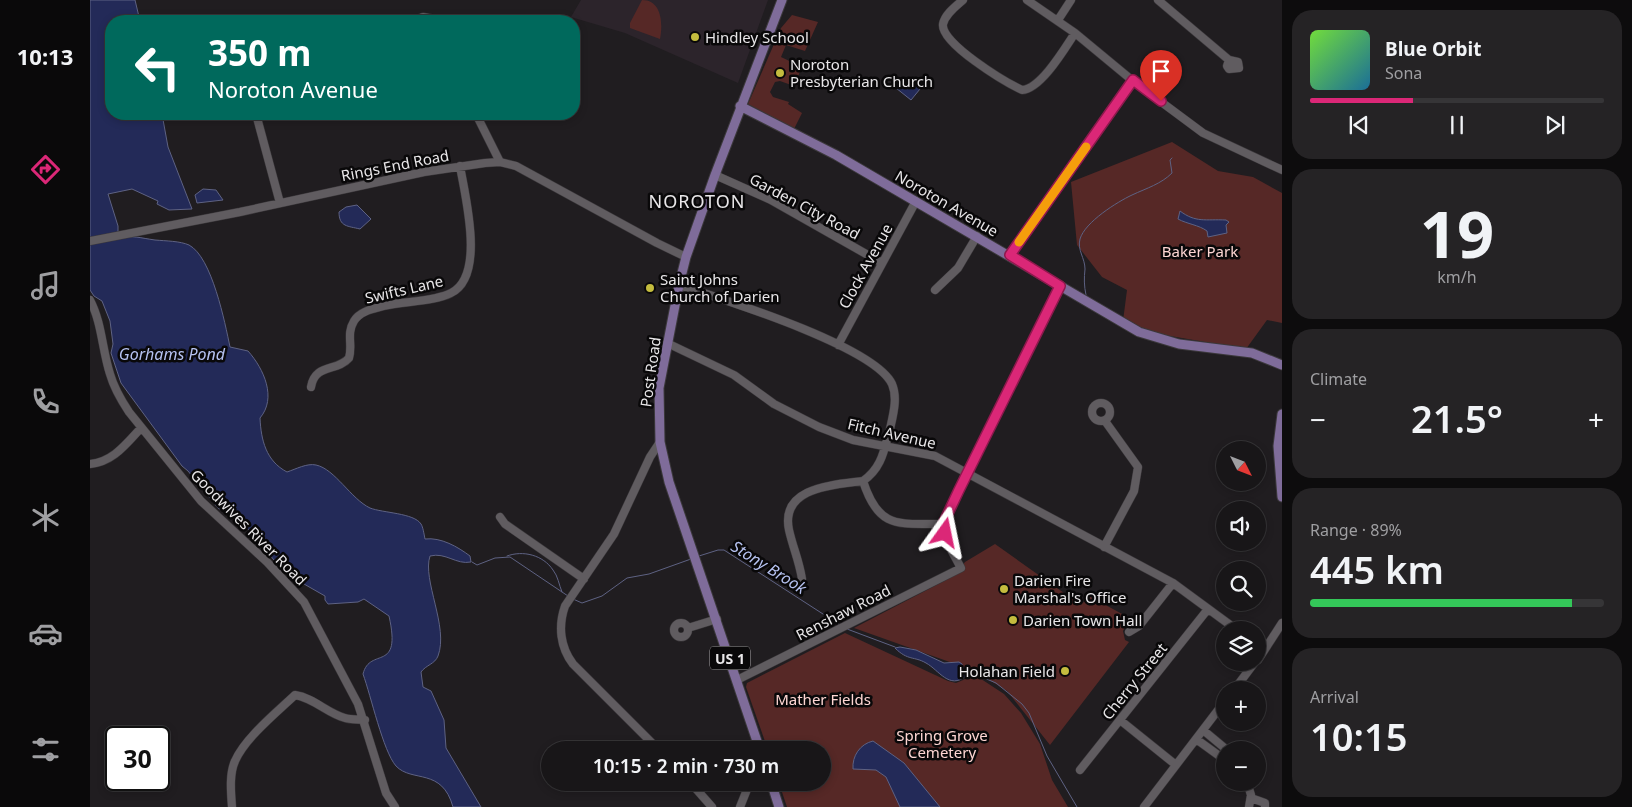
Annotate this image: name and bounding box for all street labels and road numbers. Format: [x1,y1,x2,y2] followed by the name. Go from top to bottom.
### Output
[339,145,451,185] street label: Rings End Road
[892,165,1002,241] street label: Noroton Avenue
[746,168,864,244] street label: Garden City Road
[833,220,897,312] street label: Clock Avenue
[363,270,445,308] street label: Swifts Lane
[635,336,665,408] street label: Post Road
[846,413,938,453] street label: Fitch Avenue
[187,465,311,589] street label: Goodwives River Road
[792,580,894,644] street label: Renshaw Road
[1097,638,1171,723] street label: Cherry Street
[710,646,750,670] road number: US 1

